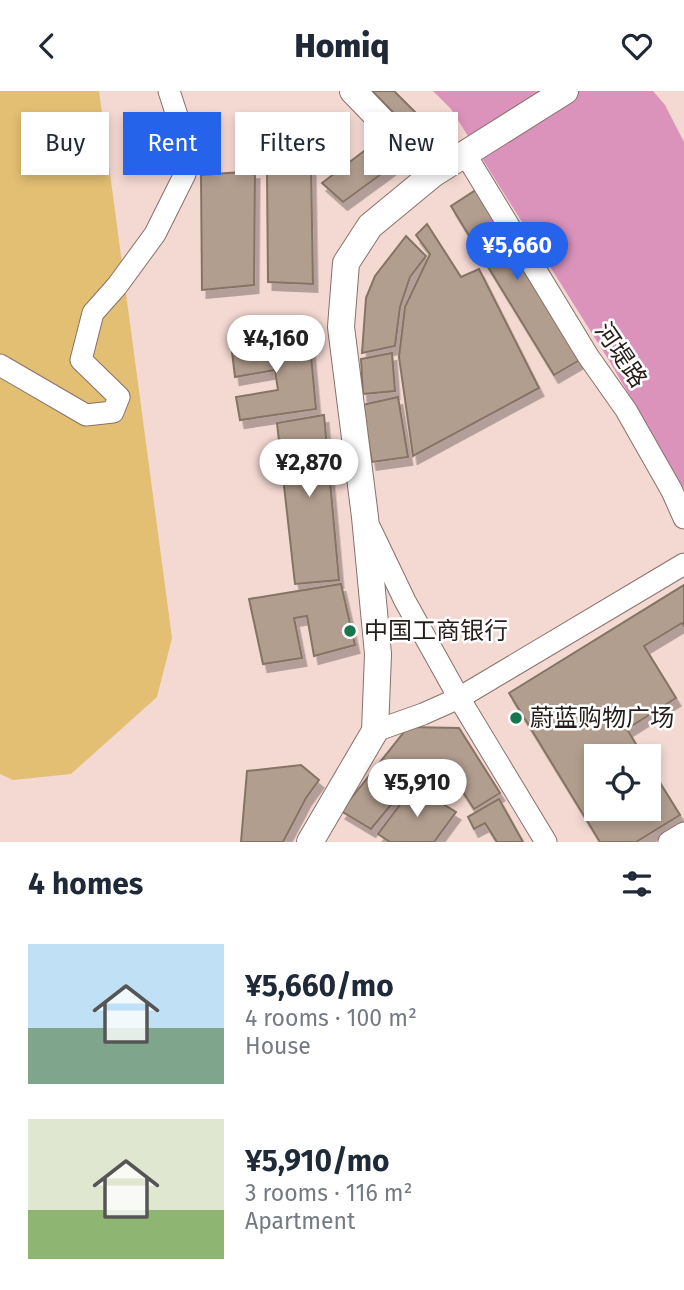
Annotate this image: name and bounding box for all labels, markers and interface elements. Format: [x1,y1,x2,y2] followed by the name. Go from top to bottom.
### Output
[28,27,66,65] icon: back
[295,27,389,65] text: Homiq
[618,27,656,65] icon: heart
[21,112,109,175] chip: Buy
[123,112,221,175] chip: Rent
[235,112,350,175] chip: Filters
[364,112,458,175] chip: New
[460,223,574,282] pin: ¥5,660
[482,231,552,259] text: ¥5,660
[219,315,333,375] pin: ¥4,160
[589,317,653,393] street label: 河堤路
[243,324,309,352] text: ¥4,160
[252,439,366,499] pin: ¥2,870
[275,448,343,476] text: ¥2,870
[364,617,508,645] place label: 中国工商银行
[342,623,358,639] marker: 中国工商银行
[530,704,674,732] place label: 蔚蓝购物广场
[508,710,524,726] marker: 蔚蓝购物广场
[584,744,661,821] map controls
[584,744,661,821] button: locate
[360,759,474,819] pin: ¥5,910
[384,768,450,796] text: ¥5,910
[618,865,656,903] icon: filters
[28,866,143,902] text: 4 homes
[245,968,394,1004] text: ¥5,660/mo
[84,972,168,1056] icon: home
[245,1004,417,1032] text: 4 rooms · 100 m²
[245,1032,311,1060] text: House
[245,1143,390,1179] text: ¥5,910/mo
[84,1147,168,1231] icon: home
[245,1179,413,1207] text: 3 rooms · 116 m²
[245,1207,355,1235] text: Apartment

